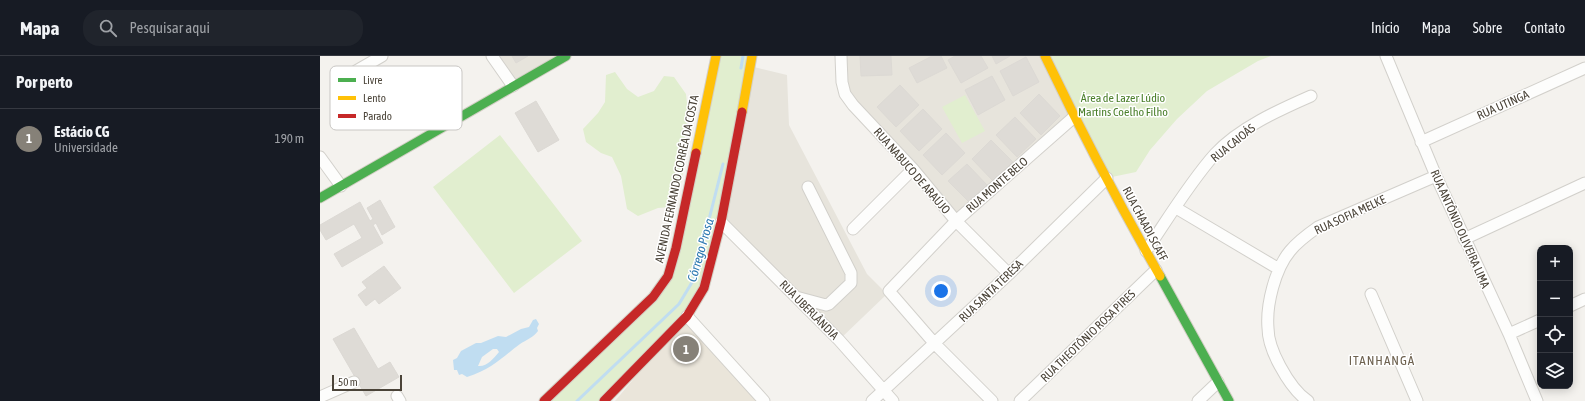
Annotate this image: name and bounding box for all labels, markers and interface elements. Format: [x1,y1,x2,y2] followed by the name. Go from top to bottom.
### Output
[83,10,363,46] search box
[20,17,59,39] text: Mapa
[97,17,119,39] icon: search
[129,19,210,36] text: Pesquisar aqui
[1371,20,1400,36] text: Início
[1422,20,1451,36] text: Mapa
[1473,20,1502,36] text: Sobre
[1524,20,1565,36] text: Contato
[330,66,462,130] legend
[16,72,73,92] text: Por perto
[363,74,383,86] text: Livre
[1475,87,1531,123] street label: RUA UTINGA
[1078,91,1168,119] park label: Área de Lazer Lúdio Martins Coelho Filho
[363,92,386,104] text: Lento
[652,94,702,264] street label: AVENIDA FERNANDO CORRÊA DA COSTA
[363,110,392,122] text: Parado
[1208,121,1258,165] street label: RUA CAIOÁS
[54,123,110,140] text: Estácio CG
[871,125,953,217] street label: RUA NABUCO DE ARAÚJO
[26,131,32,146] text: 1
[275,131,304,146] text: 190 m
[54,140,118,155] text: Universidade
[963,154,1031,216] street label: RUA MONTE BELO
[1428,168,1493,291] street label: RUA ANTÔNIO OLIVEIRA LIMA
[1120,184,1171,264] street label: RUA CHAADI SCAFF
[1312,192,1388,238] street label: RUA SOFIA MELKE
[684,217,717,284] water label: Córrego Prosa
[1537,245,1573,389] map controls
[1537,245,1573,281] button: +
[956,257,1026,325] street label: RUA SANTA TERESA
[777,278,842,343] street label: RUA UBERLÂNDIA
[931,281,951,301] your location
[1537,281,1573,317] button: −
[1038,287,1138,385] street label: RUA THEOTÔNIO ROSA PIRES
[1537,317,1573,353] button: locate
[673,334,699,364] pin: 1
[1349,353,1415,368] district label: ITANHANGÁ
[1537,353,1573,389] button: layers
[332,373,402,392] scale bar
[338,376,358,388] text: 50 m

